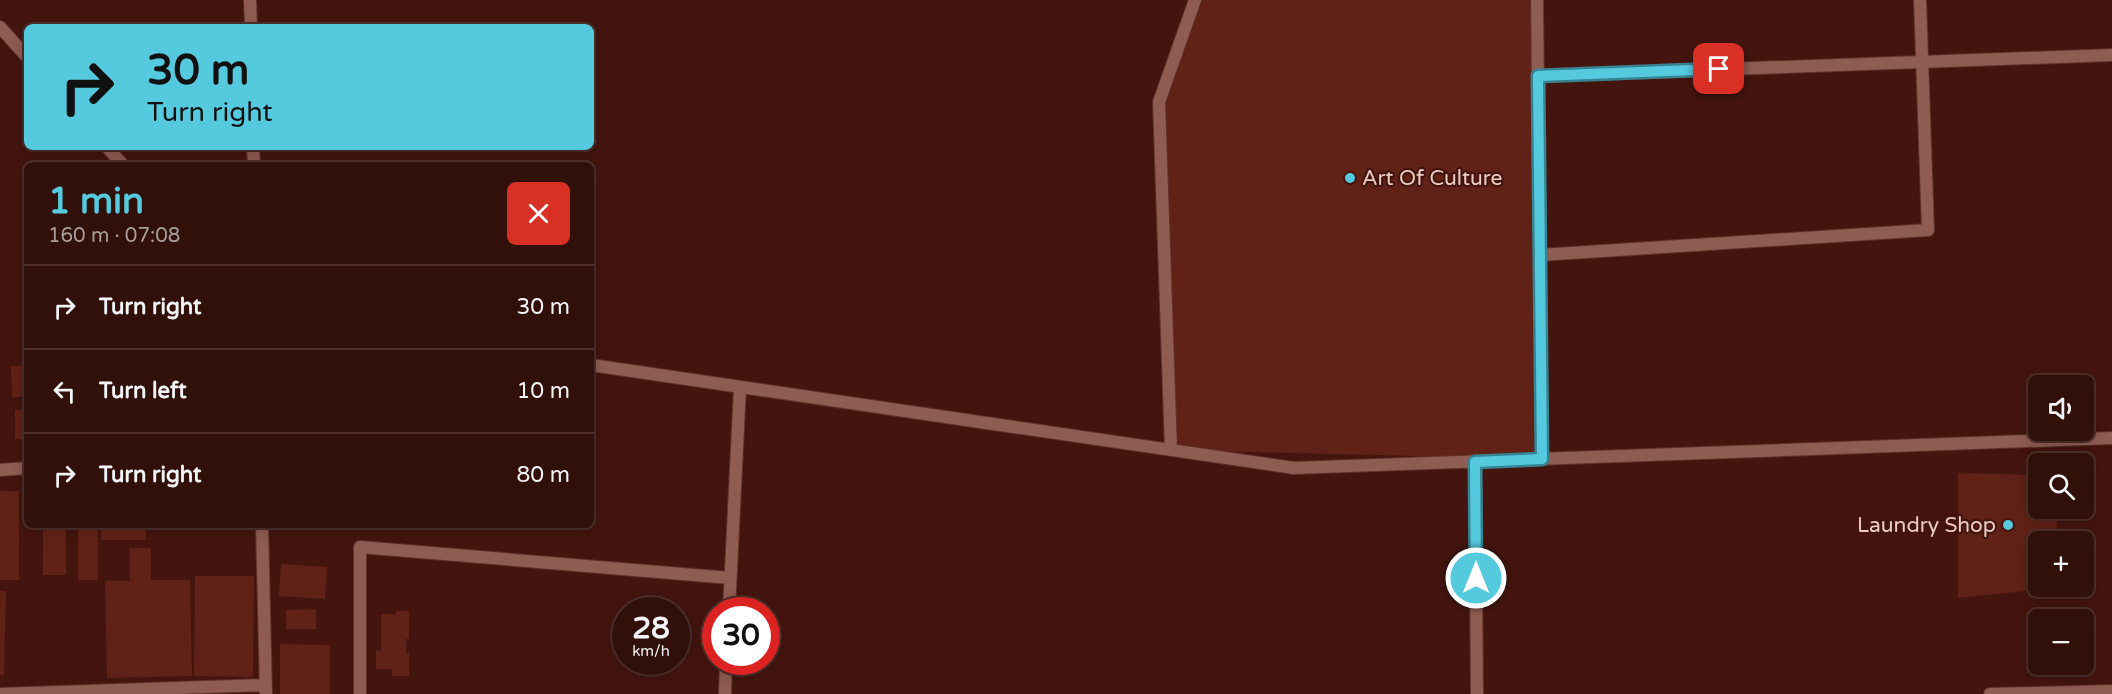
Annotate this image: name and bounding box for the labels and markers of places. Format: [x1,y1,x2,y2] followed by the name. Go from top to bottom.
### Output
[1693,43,1744,94] pin
[1362,166,1503,191] place label: Art Of Culture
[1343,171,1357,185] marker: Art Of Culture
[1857,513,1996,538] place label: Laundry Shop
[2001,518,2015,532] marker: Laundry Shop

